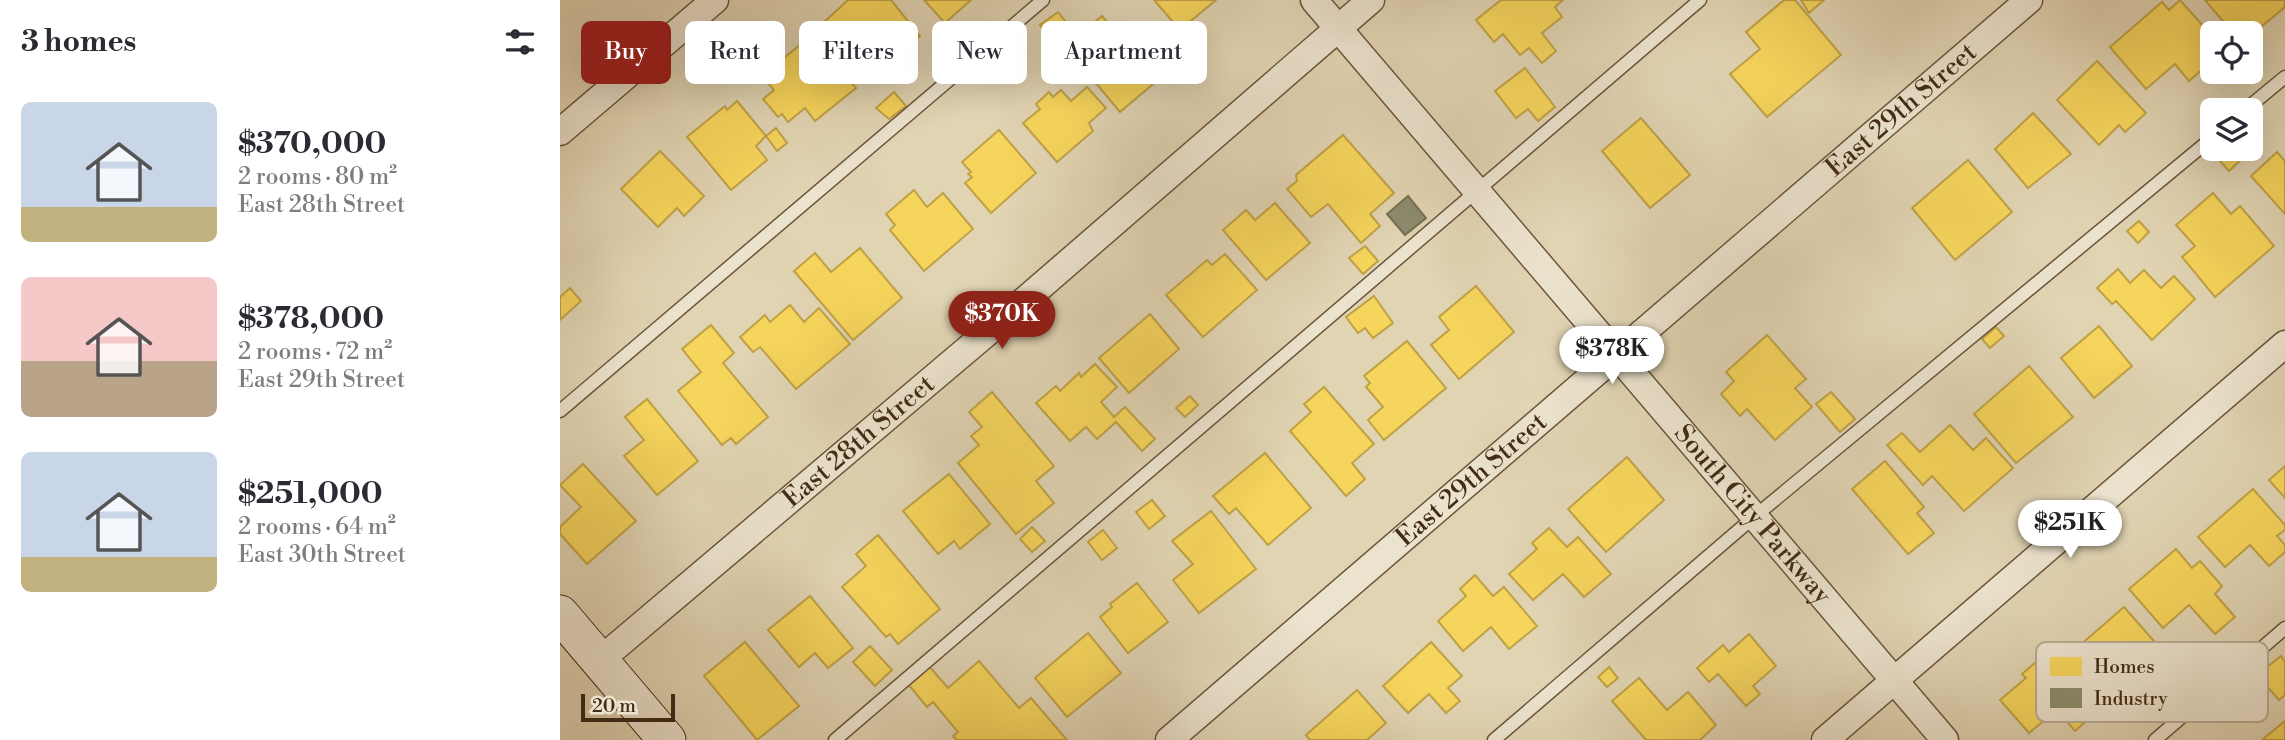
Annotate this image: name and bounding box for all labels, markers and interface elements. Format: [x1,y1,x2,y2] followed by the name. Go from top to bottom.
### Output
[581,21,671,84] chip: Buy
[685,21,785,84] chip: Rent
[799,21,918,84] chip: Filters
[932,21,1027,84] chip: New
[1041,21,1207,84] chip: Apartment
[2200,21,2263,161] map controls
[2200,21,2263,84] button: locate
[21,23,136,61] text: 3 homes
[501,23,539,61] icon: filters
[1819,36,1983,184] street label: East 29th Street
[2200,98,2263,161] button: layers
[238,125,386,163] text: $370,000
[77,130,161,214] icon: home
[238,163,397,191] text: 2 rooms · 80 m²
[238,191,405,219] text: East 28th Street
[953,292,1051,351] pin: $370K
[238,300,384,338] text: $378,000
[964,300,1040,328] text: $370K
[77,305,161,389] icon: home
[1563,326,1661,386] pin: $378K
[1575,335,1649,363] text: $378K
[238,338,392,366] text: 2 rooms · 72 m²
[238,366,405,394] text: East 29th Street
[776,368,941,515] street label: East 28th Street
[1389,406,1554,554] street label: East 29th Street
[1667,418,1838,611] street label: South City Parkway
[238,475,383,513] text: $251,000
[77,480,161,564] icon: home
[2021,500,2119,560] pin: $251K
[2034,509,2106,537] text: $251K
[238,513,396,541] text: 2 rooms · 64 m²
[238,541,406,569] text: East 30th Street
[2036,642,2268,722] legend
[2094,655,2154,679] text: Homes
[2094,687,2168,711] text: Industry
[581,691,676,723] scale bar
[592,694,636,718] text: 20 m

